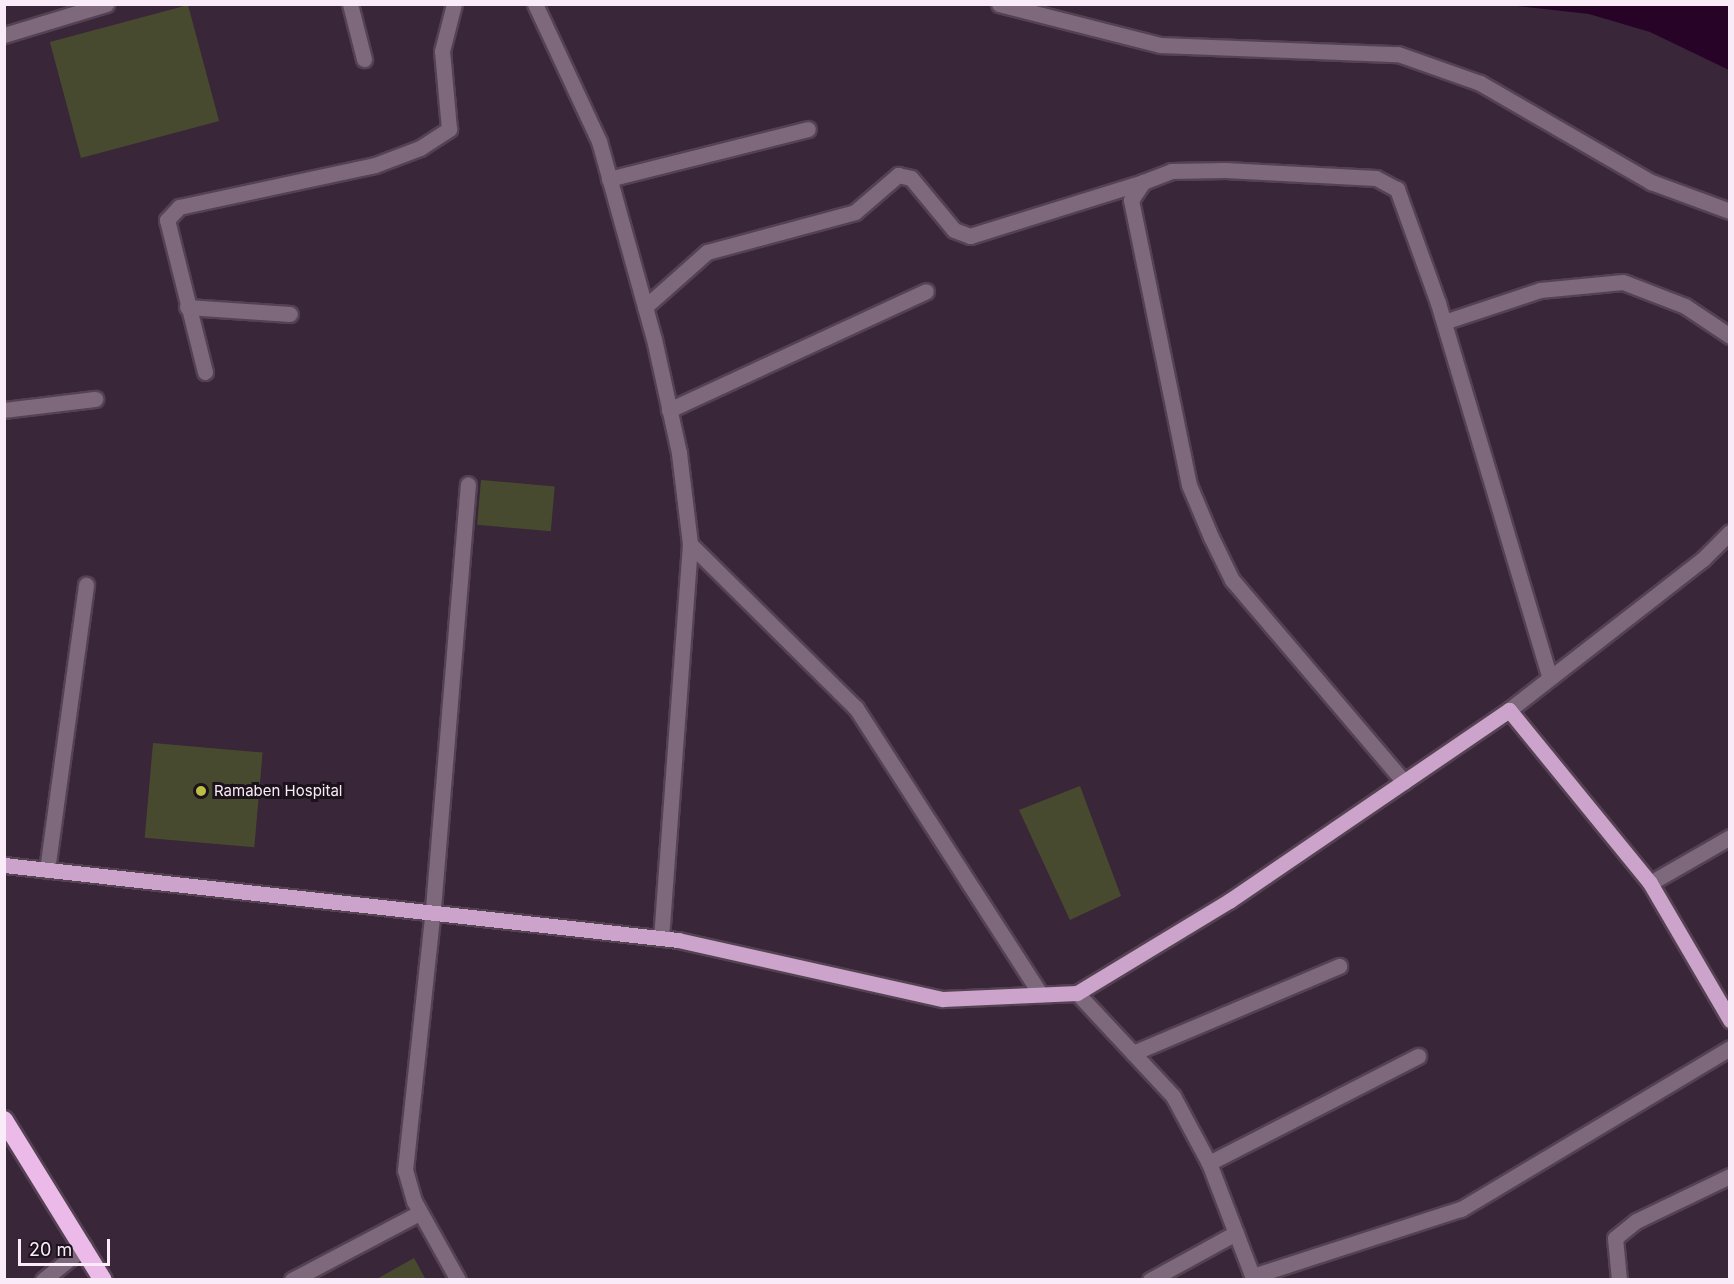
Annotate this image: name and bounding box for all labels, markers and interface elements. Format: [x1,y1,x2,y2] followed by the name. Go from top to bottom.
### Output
[192,782,210,800] marker: Ramaben Hospital
[214,782,342,800] place label: Ramaben Hospital
[21,1227,112,1265] scale bar
[29,1239,72,1260] text: 20 m

